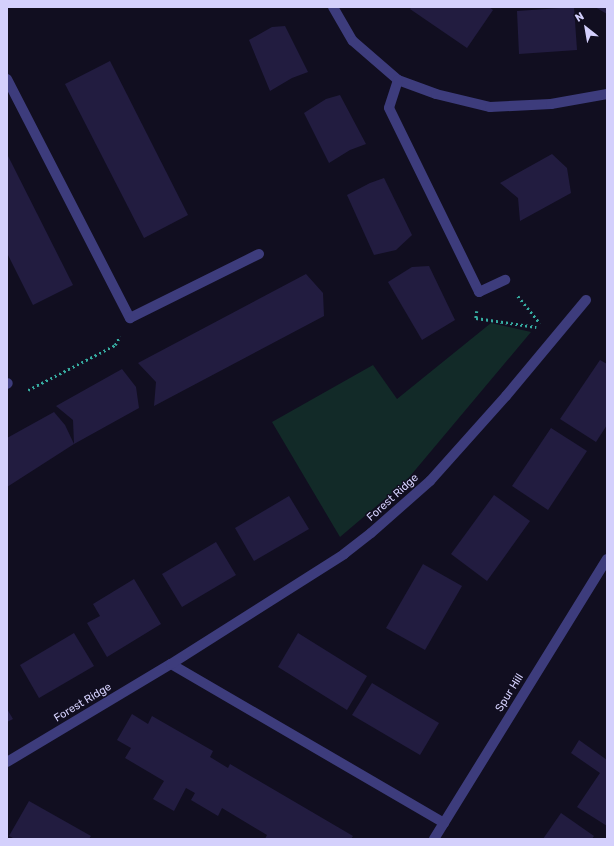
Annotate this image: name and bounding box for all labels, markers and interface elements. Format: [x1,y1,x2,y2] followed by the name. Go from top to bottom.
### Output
[566,8,606,48] north arrow
[573,10,586,25] text: N
[365,471,421,525] street label: Forest Ridge
[493,671,527,715] street label: Spur Hill
[52,681,114,725] street label: Forest Ridge

